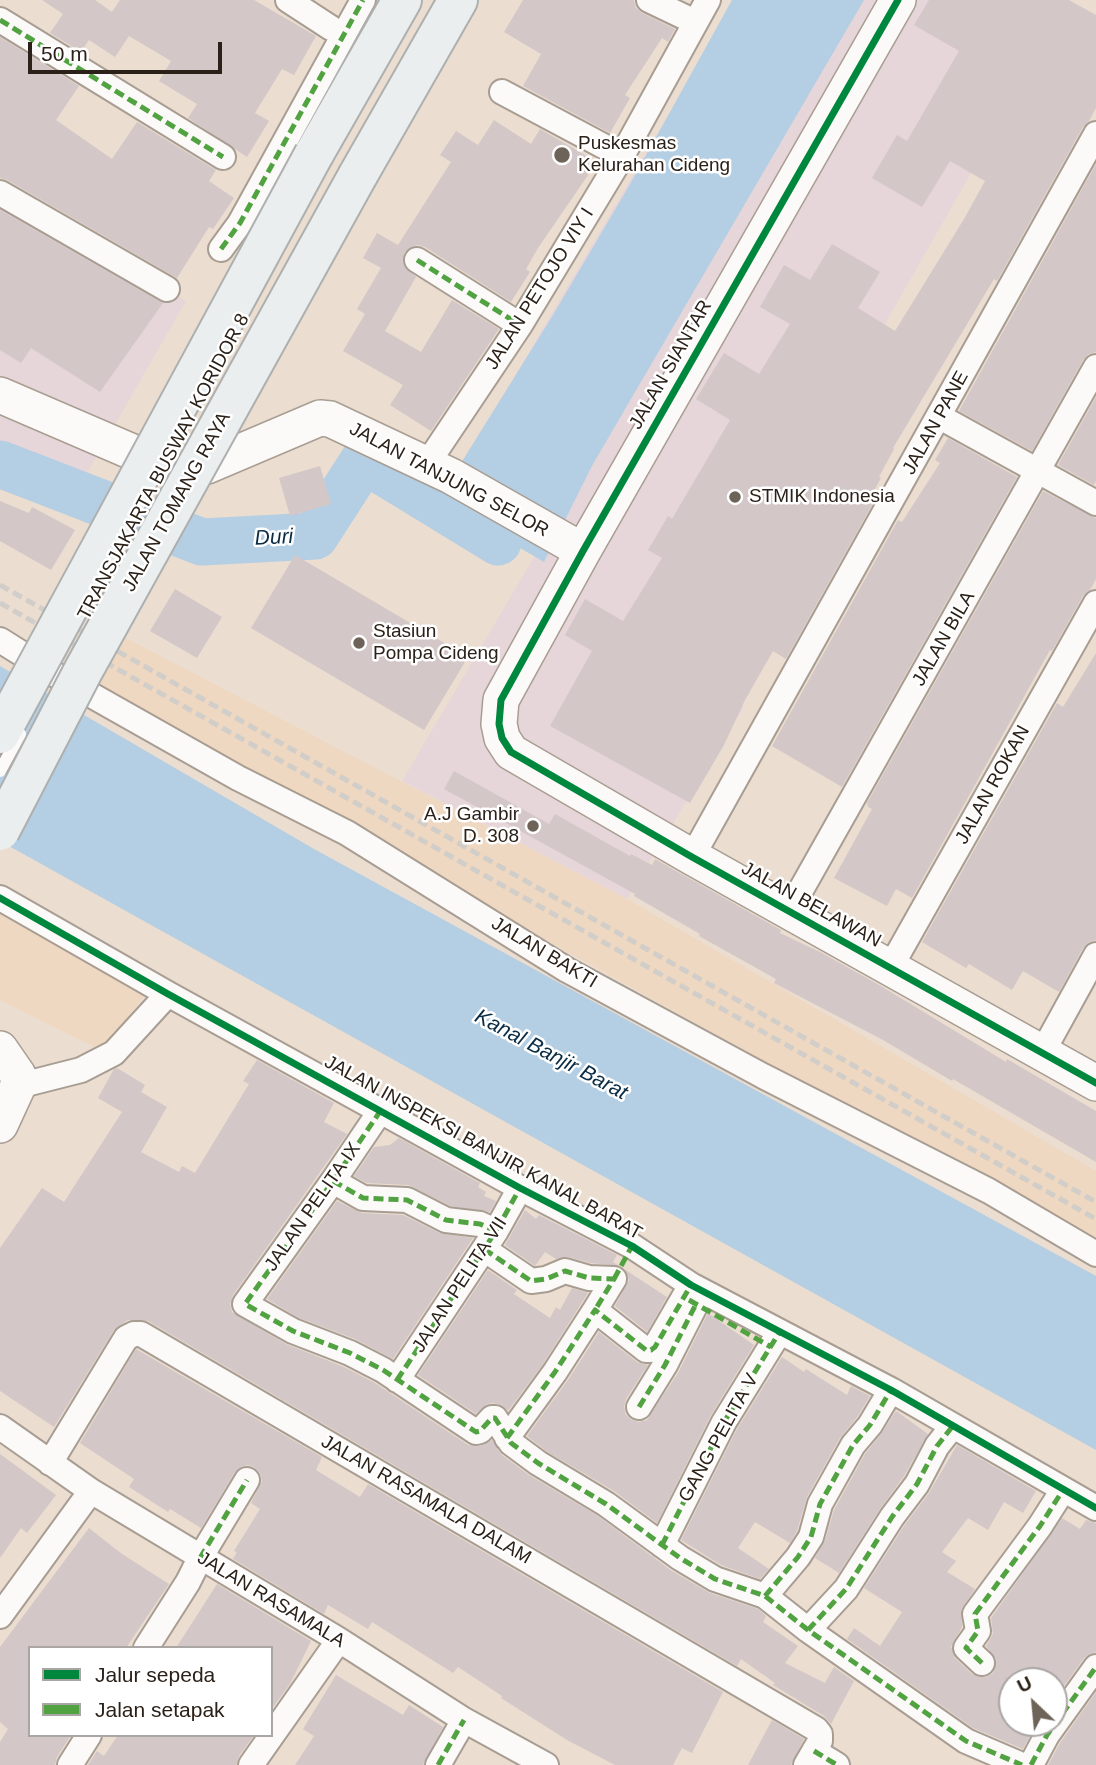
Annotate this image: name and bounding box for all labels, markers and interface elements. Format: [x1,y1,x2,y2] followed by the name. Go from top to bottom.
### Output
[32,28,226,72] scale bar
[41,42,88,65] text: 50 m
[578,133,730,177] place label: Puskesmas Kelurahan Cideng
[552,145,572,165] marker: Puskesmas Kelurahan Cideng
[481,204,599,374] street label: JALAN PETOJO VIY I
[625,296,717,434] street label: JALAN SIANTAR
[73,310,255,624] street label: TRANSJAKARTA BUSWAY KORIDOR 8
[898,367,974,479] street label: JALAN PANE
[118,408,236,596] street label: JALAN TOMANG RAYA
[345,418,553,542] street label: JALAN TANJUNG SELOR
[749,486,895,508] place label: STMIK Indonesia
[727,489,743,505] marker: STMIK Indonesia
[254,524,294,552] water label: Duri
[908,588,980,690] street label: JALAN BILA
[373,621,499,665] place label: Stasiun Pompa Cideng
[351,635,367,651] marker: Stasiun Pompa Cideng
[951,722,1035,848] street label: JALAN ROKAN
[424,804,519,848] place label: A.J Gambir D. 308
[525,818,541,834] marker: A.J Gambir D. 308
[737,857,885,953] street label: JALAN BELAWAN
[487,913,601,993] street label: JALAN BAKTI
[470,1004,632,1106] water label: Kanal Banjir Barat
[320,1051,646,1245] street label: JALAN INSPEKSI BANJIR KANAL BARAT
[260,1138,366,1276] street label: JALAN PELITA IX
[408,1213,512,1357] street label: JALAN PELITA VII
[674,1370,764,1506] street label: GANG PELITA V
[317,1430,535,1570] street label: JALAN RASAMALA DALAM
[193,1547,349,1653] street label: JALAN RASAMALA
[28,1646,273,1737] legend
[95,1663,215,1686] text: Jalur sepeda
[998,1667,1068,1737] north arrow
[1014,1672,1035,1697] text: U
[95,1698,225,1721] text: Jalan setapak

